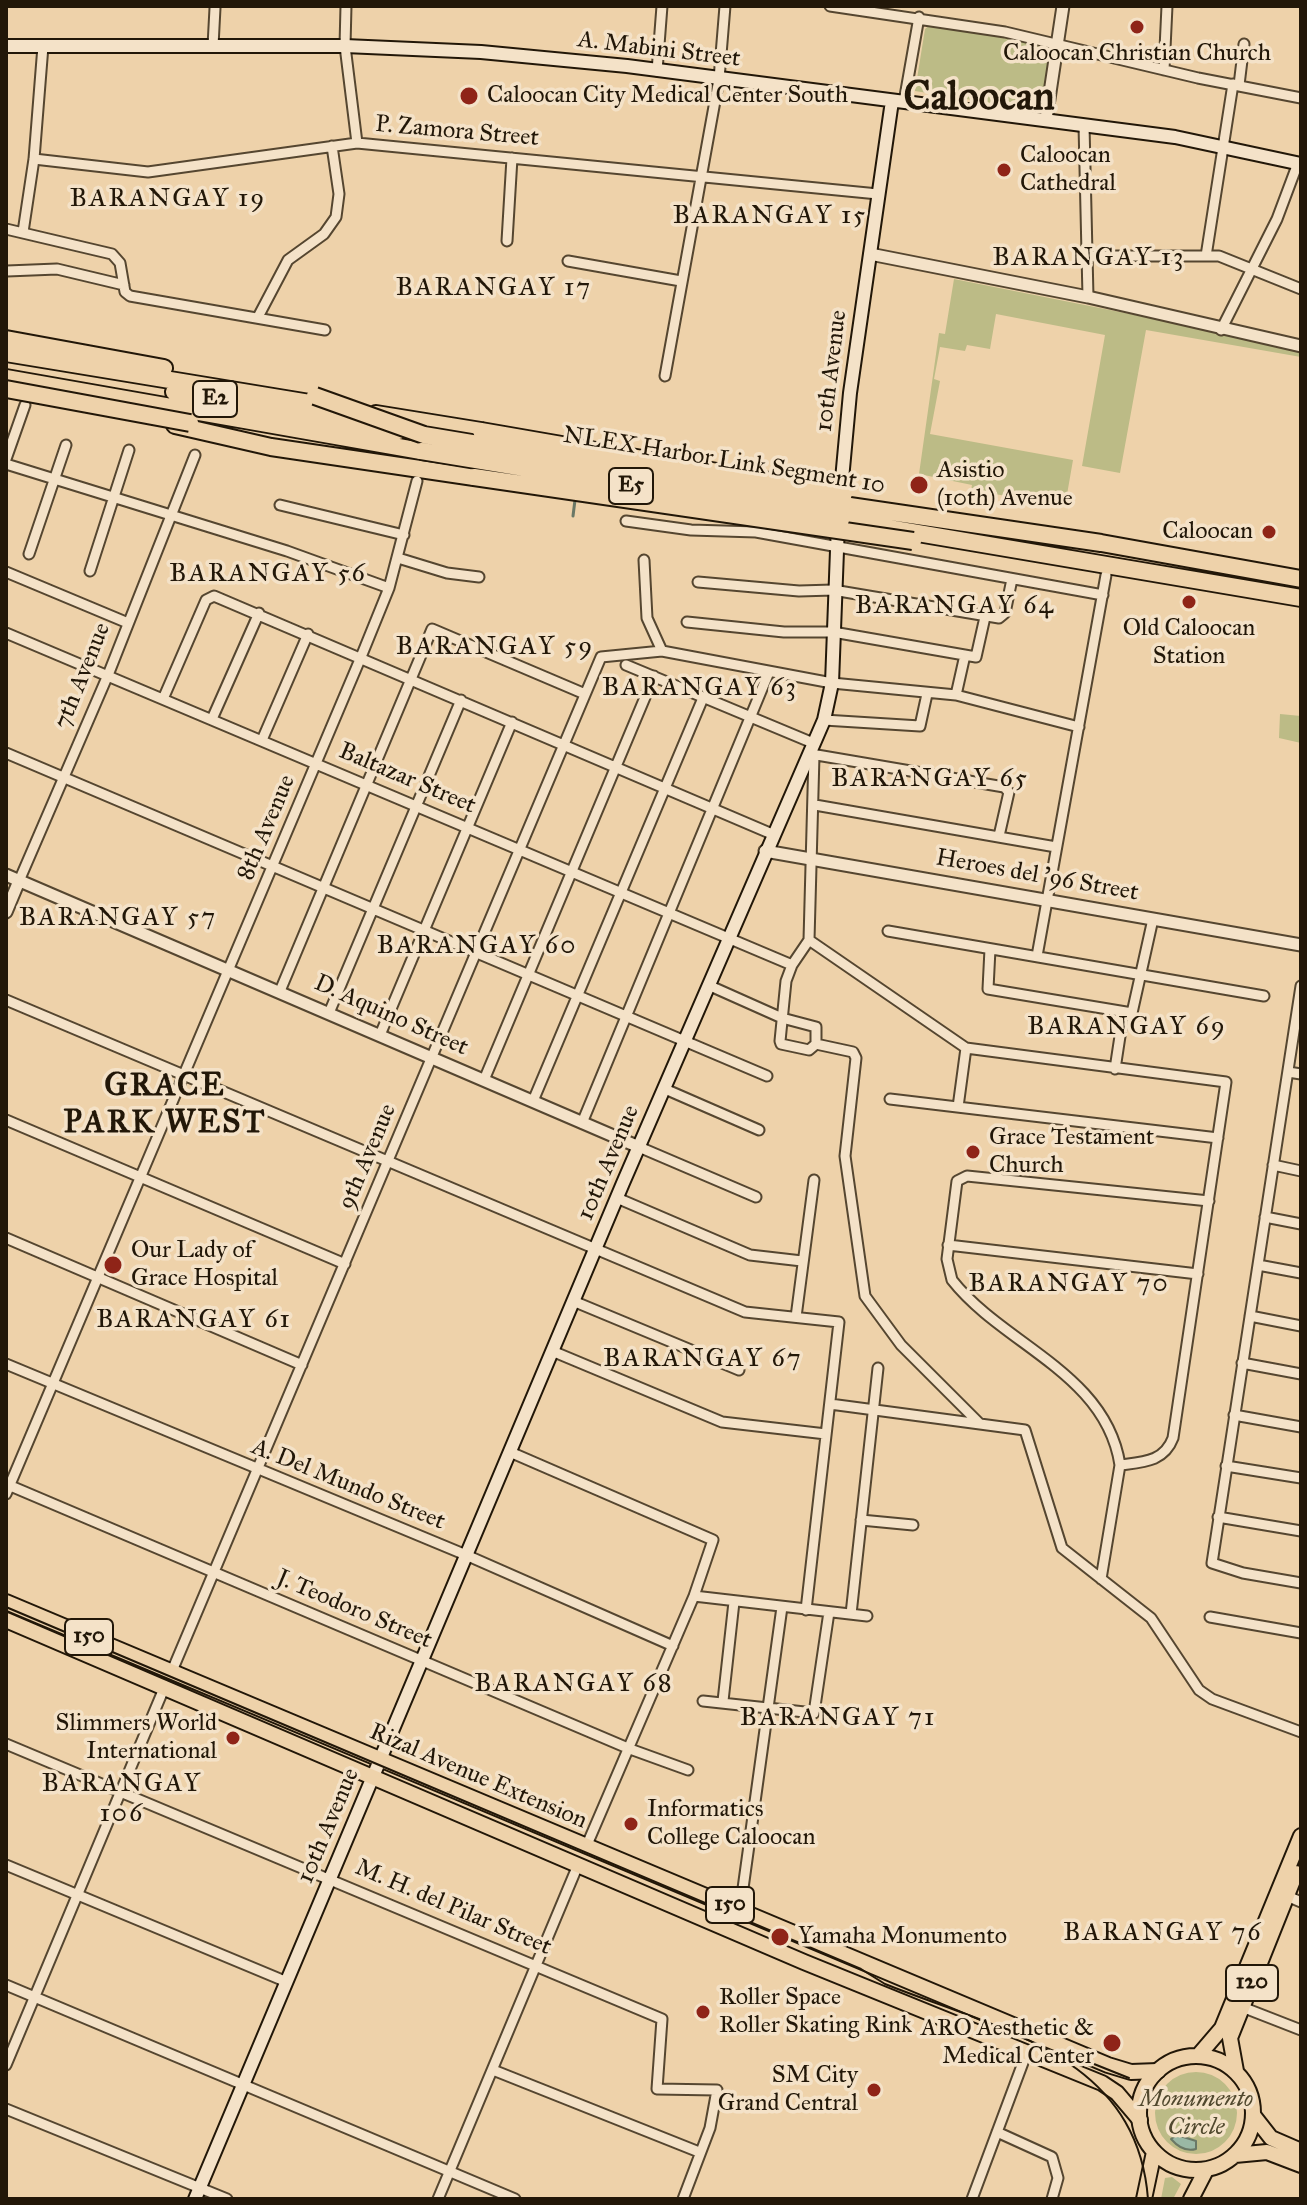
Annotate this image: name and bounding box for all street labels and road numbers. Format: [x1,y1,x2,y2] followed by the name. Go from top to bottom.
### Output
[576,26,742,74] street label: A. Mabini Street
[374,111,540,153] street label: P. Zamora Street
[810,309,854,433] street label: 10th Avenue
[193,381,237,417] road number: E2
[561,421,887,501] street label: NLEX Harbor Link Segment 10
[609,468,653,504] road number: E5
[49,619,117,733] street label: 7th Avenue
[334,737,480,821] street label: Baltazar Street
[232,771,302,885] street label: 8th Avenue
[933,844,1141,908] street label: Heroes del '96 Street
[310,969,472,1063] street label: D. Aquino Street
[333,1100,403,1214] street label: 9th Avenue
[572,1101,646,1225] street label: 10th Avenue
[247,1433,449,1537] street label: A. Del Mundo Street
[272,1564,436,1656] street label: J. Teodoro Street
[65,1619,113,1655] road number: 150
[365,1718,591,1836] street label: Rizal Avenue Extension
[292,1764,366,1888] street label: 10th Avenue
[351,1854,555,1962] street label: M. H. del Pilar Street
[706,1887,754,1923] road number: 150
[1226,1965,1278,2001] road number: 120

